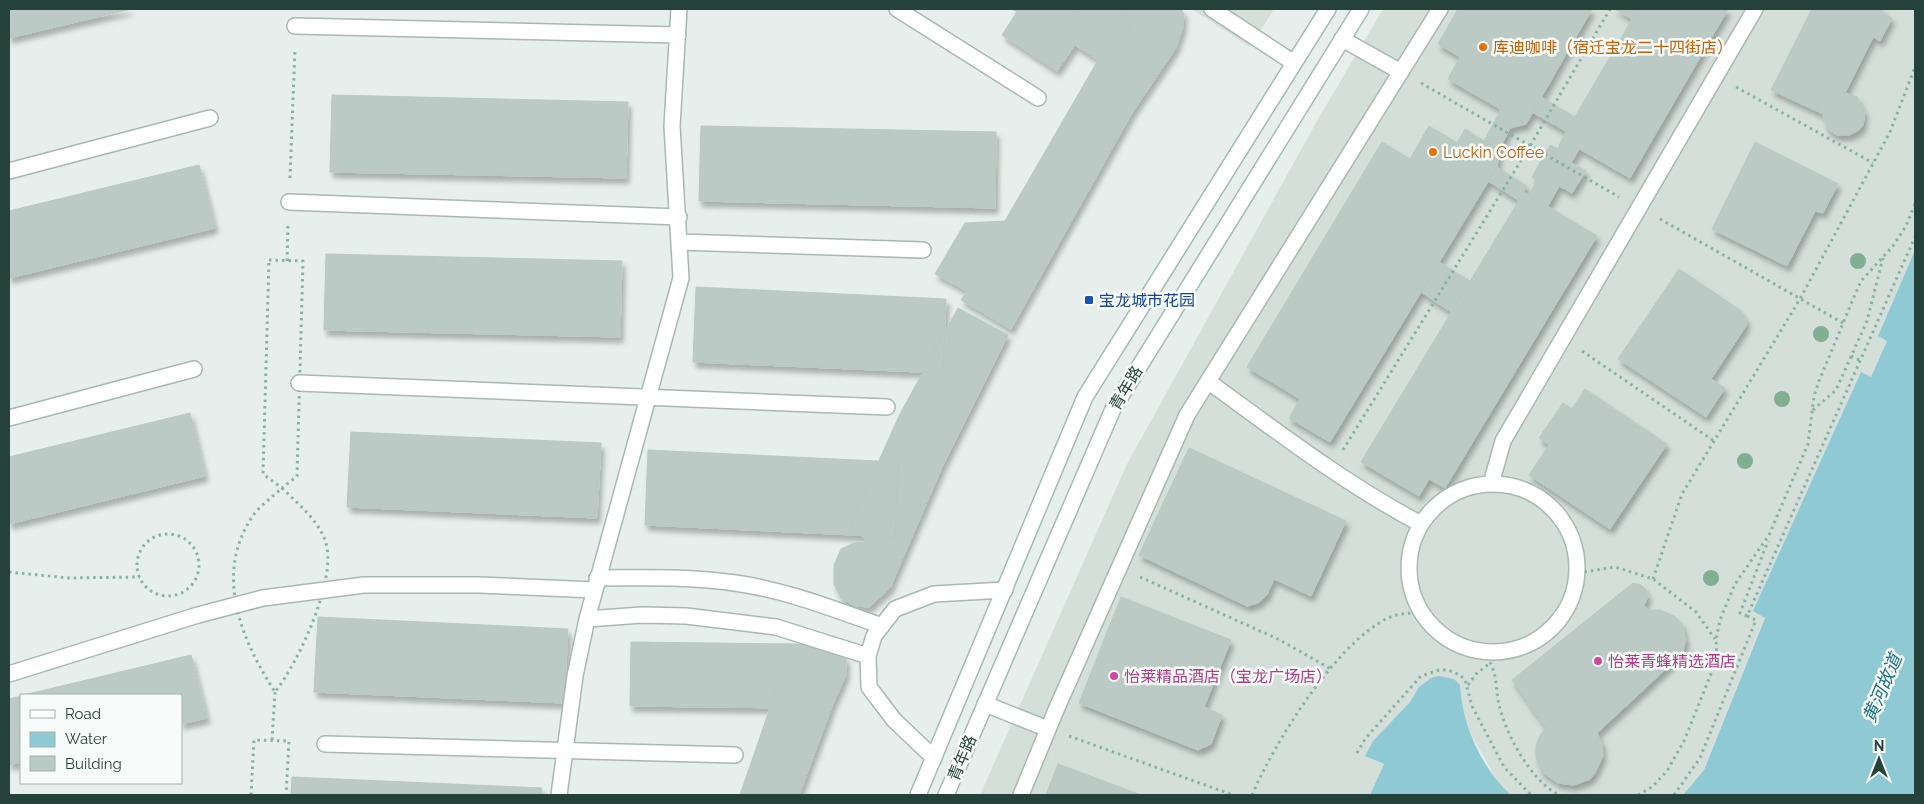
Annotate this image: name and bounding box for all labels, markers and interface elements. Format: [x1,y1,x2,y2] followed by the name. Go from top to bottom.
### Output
[1493,38,1733,57] place label: 库迪咖啡（宿迁宝龙二十四街店）
[1477,41,1489,53] marker: 库迪咖啡（宿迁宝龙二十四街店）
[1443,143,1544,162] place label: Luckin Coffee
[1427,146,1439,158] marker: Luckin Coffee
[1099,291,1195,310] place label: 宝龙城市花园
[1083,294,1095,306] marker: 宝龙城市花园
[1105,363,1147,413] street label: 青年路
[1858,648,1907,725] water label: 黄河故道
[1608,652,1736,671] place label: 怡莱青蜂精选酒店
[1592,655,1604,667] marker: 怡莱青蜂精选酒店
[1124,667,1332,686] place label: 怡莱精品酒店（宝龙广场店）
[1108,670,1120,682] marker: 怡莱精品酒店（宝龙广场店）
[20,694,182,784] legend
[65,705,101,723] text: Road
[65,730,108,748] text: Water
[944,732,980,784] street label: 青年路
[1854,734,1904,784] north arrow
[1874,738,1884,754] text: N
[65,755,122,773] text: Building

